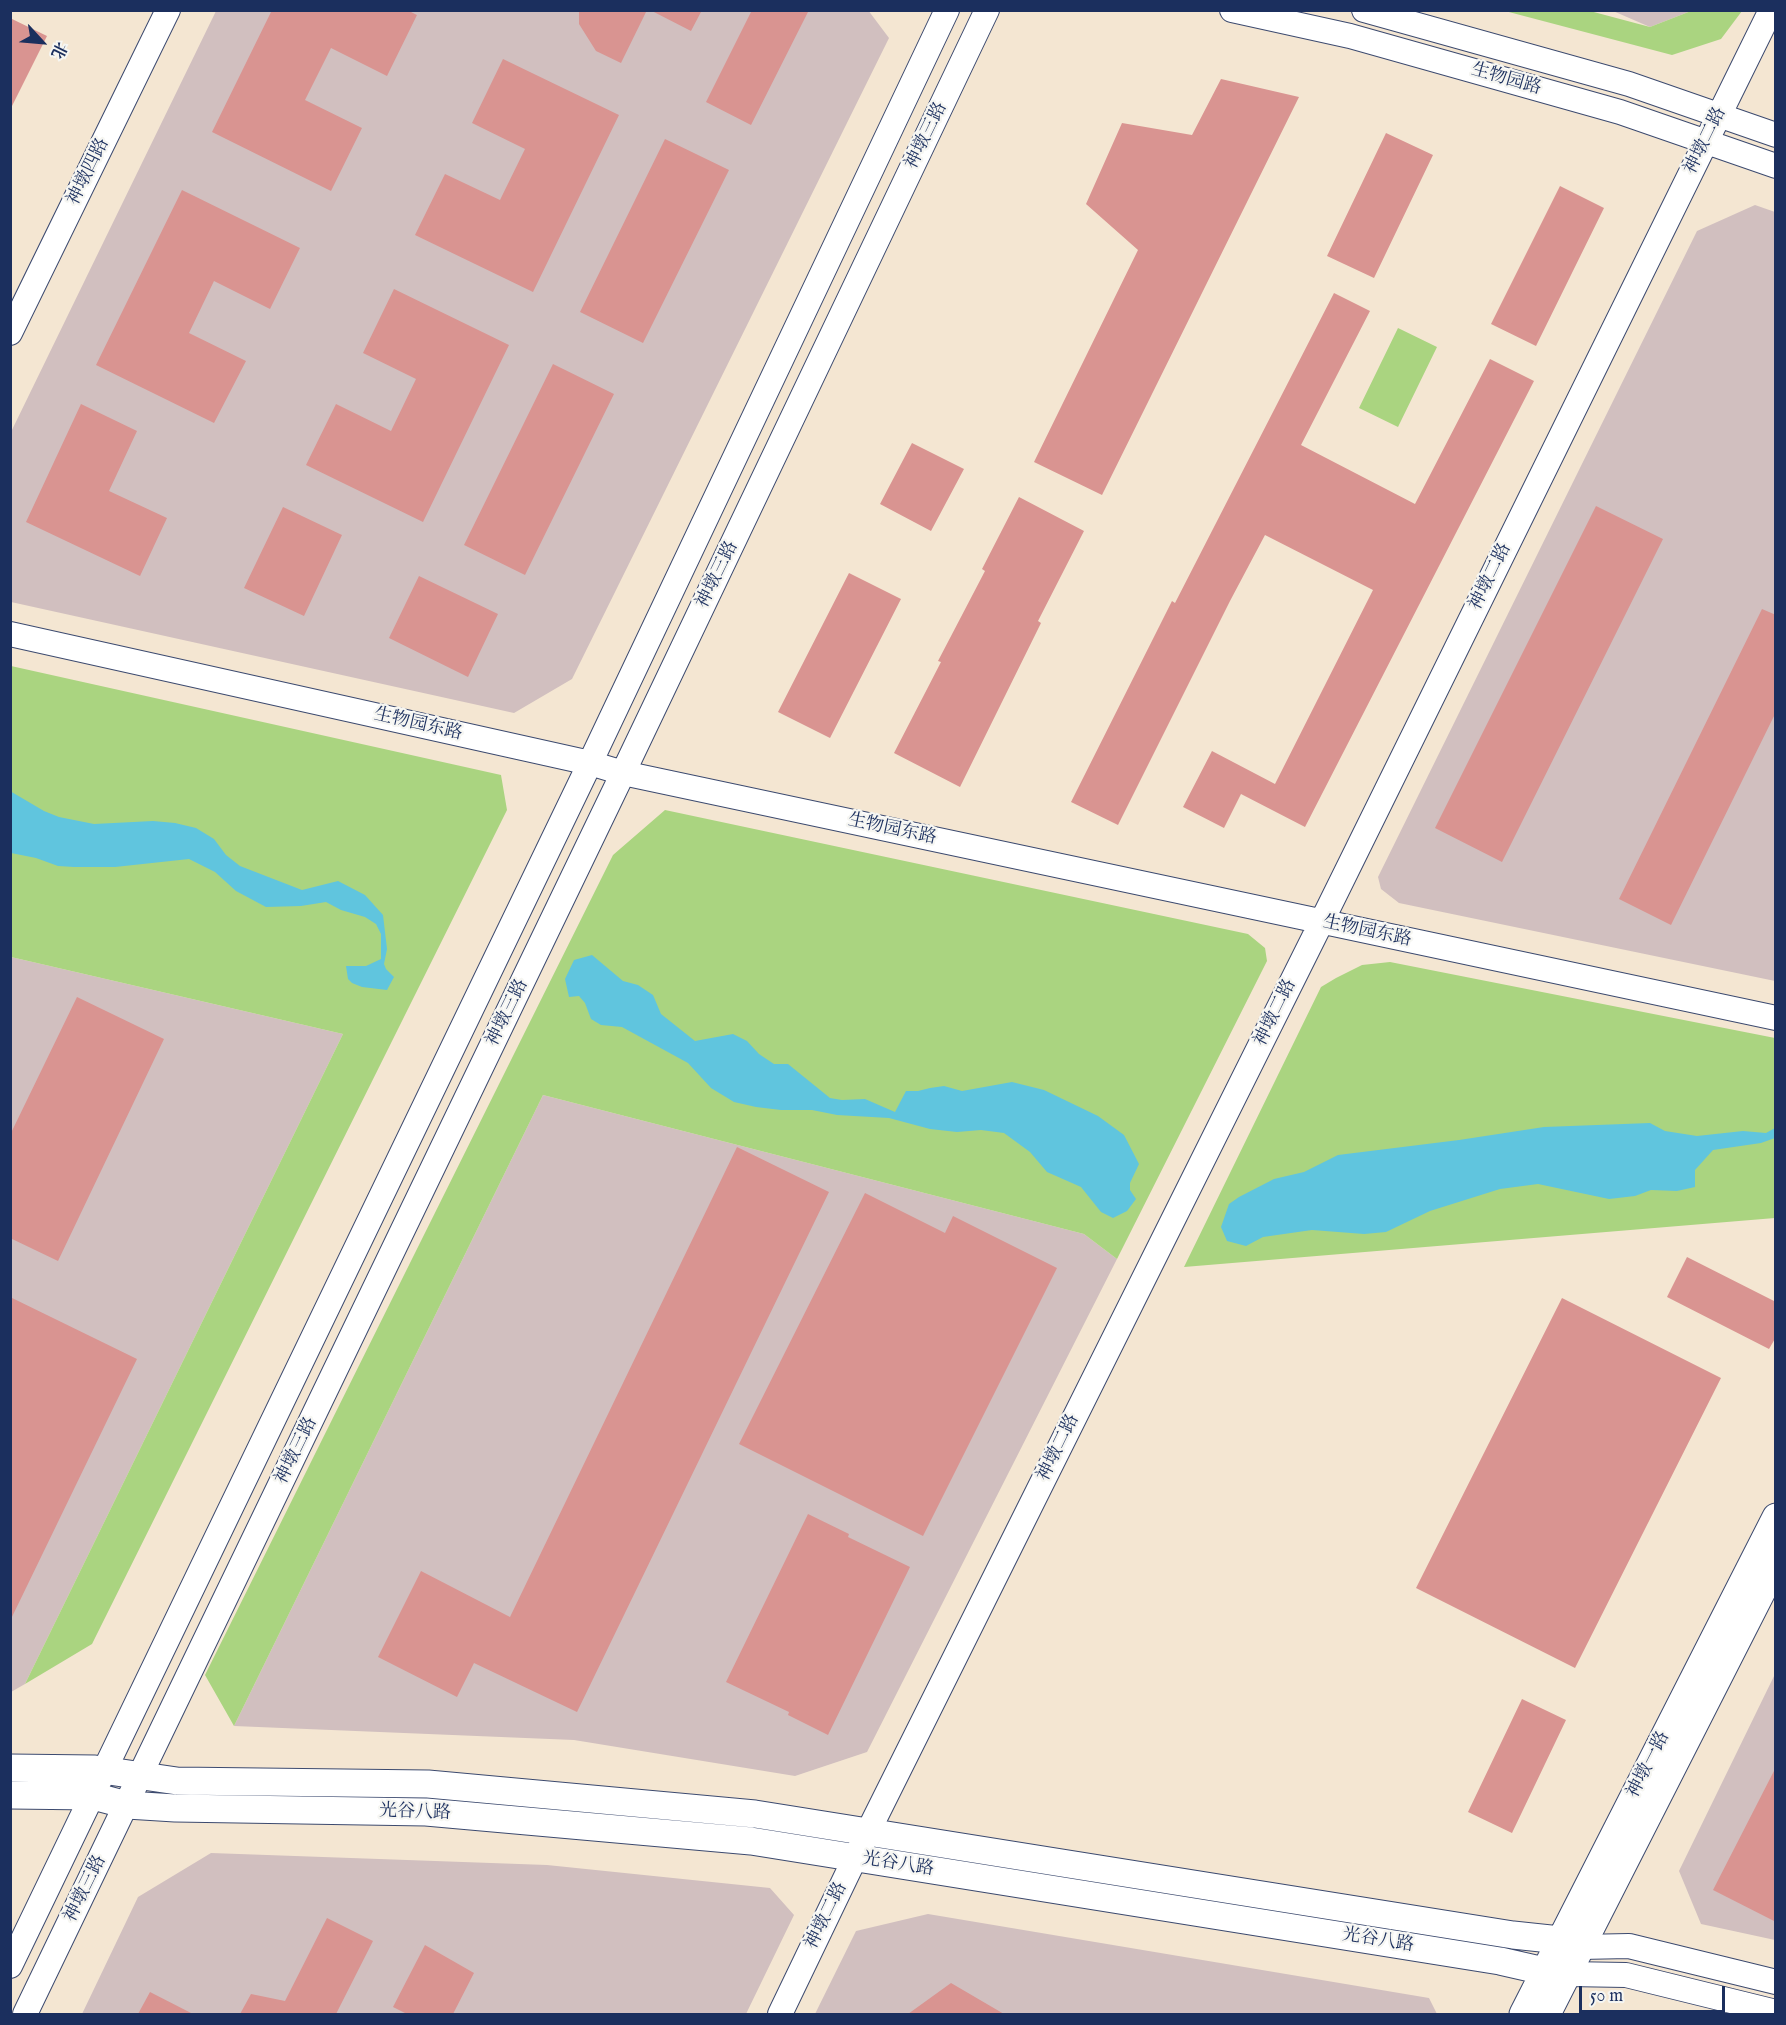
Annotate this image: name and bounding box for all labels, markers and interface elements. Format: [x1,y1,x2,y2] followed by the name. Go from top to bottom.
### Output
[12,12,72,72] north arrow
[46,38,71,61] text: 北
[1468,60,1544,100] street label: 生物园路
[902,99,952,173] street label: 神墩三路
[1681,104,1731,178] street label: 神墩二路
[64,135,114,209] street label: 神墩四路
[693,538,743,612] street label: 神墩三路
[1466,540,1516,614] street label: 神墩二路
[372,704,464,746] street label: 生物园东路
[846,810,938,850] street label: 生物园东路
[1321,912,1413,952] street label: 生物园东路
[483,976,533,1050] street label: 神墩三路
[1251,976,1301,1050] street label: 神墩二路
[1034,1411,1084,1485] street label: 神墩二路
[272,1414,322,1488] street label: 神墩三路
[1623,1728,1675,1802] street label: 神墩一路
[379,1801,451,1825] street label: 光谷八路
[861,1849,935,1881] street label: 光谷八路
[61,1852,111,1926] street label: 神墩三路
[802,1879,852,1953] street label: 神墩二路
[1341,1925,1415,1957] street label: 光谷八路
[1582,1974,1728,2012] scale bar
[1590,1985,1623,2008] text: 50 m

